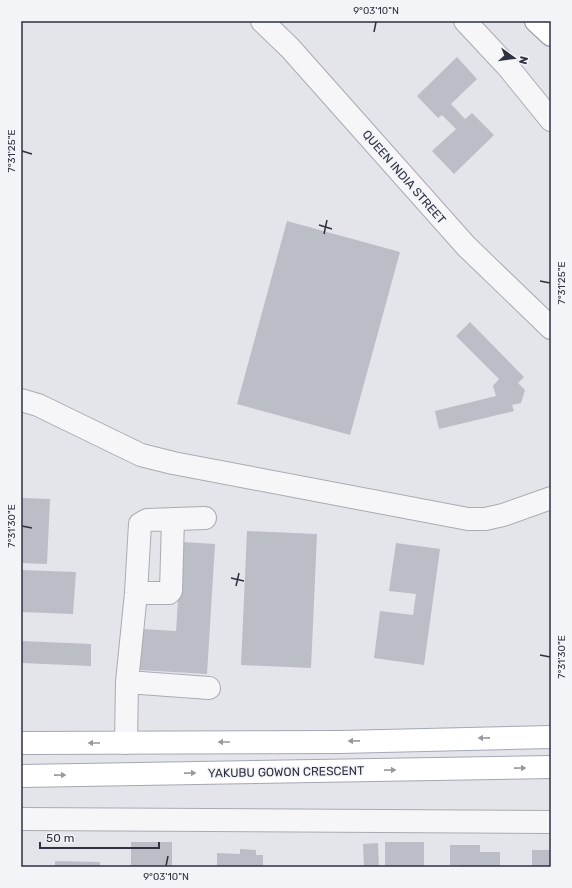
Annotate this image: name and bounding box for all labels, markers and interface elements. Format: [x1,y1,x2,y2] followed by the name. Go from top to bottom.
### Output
[353,5,399,17] text: 9°03'10"N
[494,38,534,78] north arrow
[516,55,530,66] text: N
[359,127,449,227] street label: QUEEN INDIA STREET
[6,130,18,172] text: 7°31'25"E
[556,262,568,304] text: 7°31'25"E
[6,504,18,548] text: 7°31'30"E
[556,635,568,679] text: 7°31'30"E
[478,735,490,742] one-way arrow
[348,738,360,745] one-way arrow
[217,739,230,745] one-way arrow
[87,740,100,746] one-way arrow
[208,764,364,780] street label: YAKUBU GOWON CRESCENT
[514,765,527,771] one-way arrow
[384,767,397,773] one-way arrow
[184,770,197,776] one-way arrow
[54,772,66,779] one-way arrow
[40,824,159,850] scale bar
[46,831,74,845] text: 50 m
[143,871,189,883] text: 9°03'10"N

